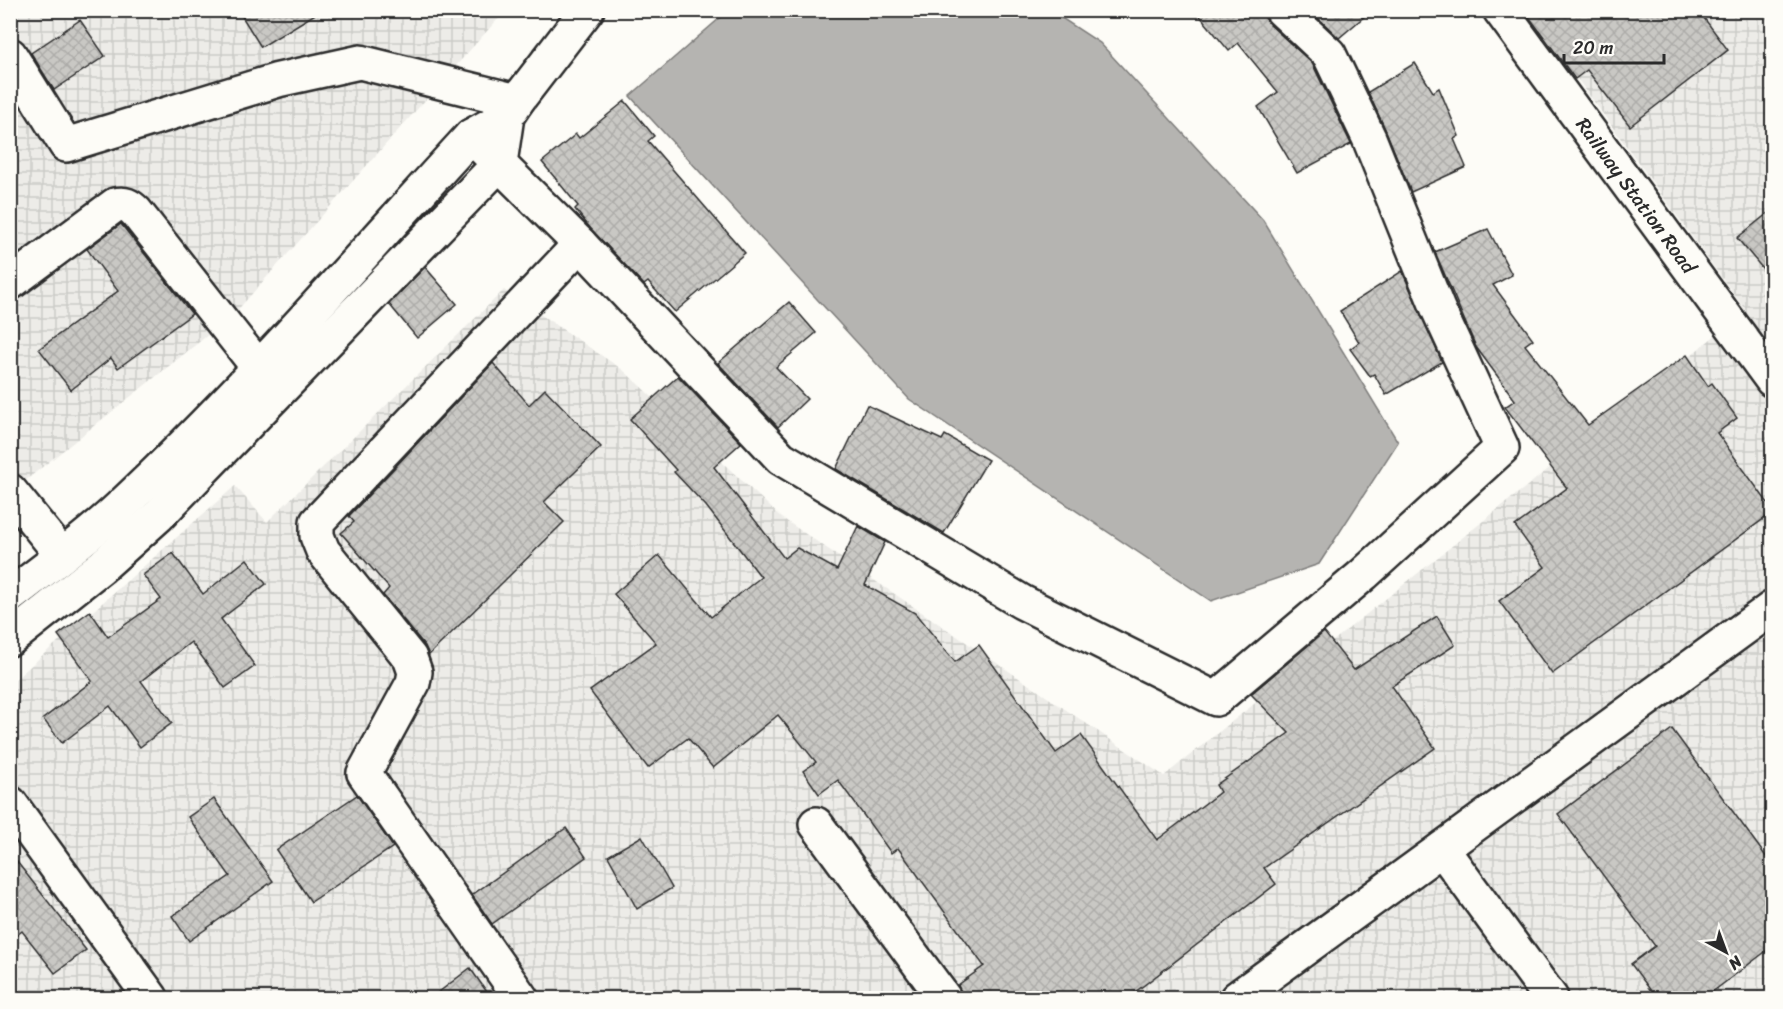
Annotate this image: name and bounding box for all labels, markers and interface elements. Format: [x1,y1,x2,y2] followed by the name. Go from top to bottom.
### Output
[1564,27,1664,65] scale bar
[1573,32,1613,64] text: 20 m
[1566,110,1706,283] street label: Railway Station Road
[1696,922,1756,982] north arrow
[1721,948,1750,978] text: N

